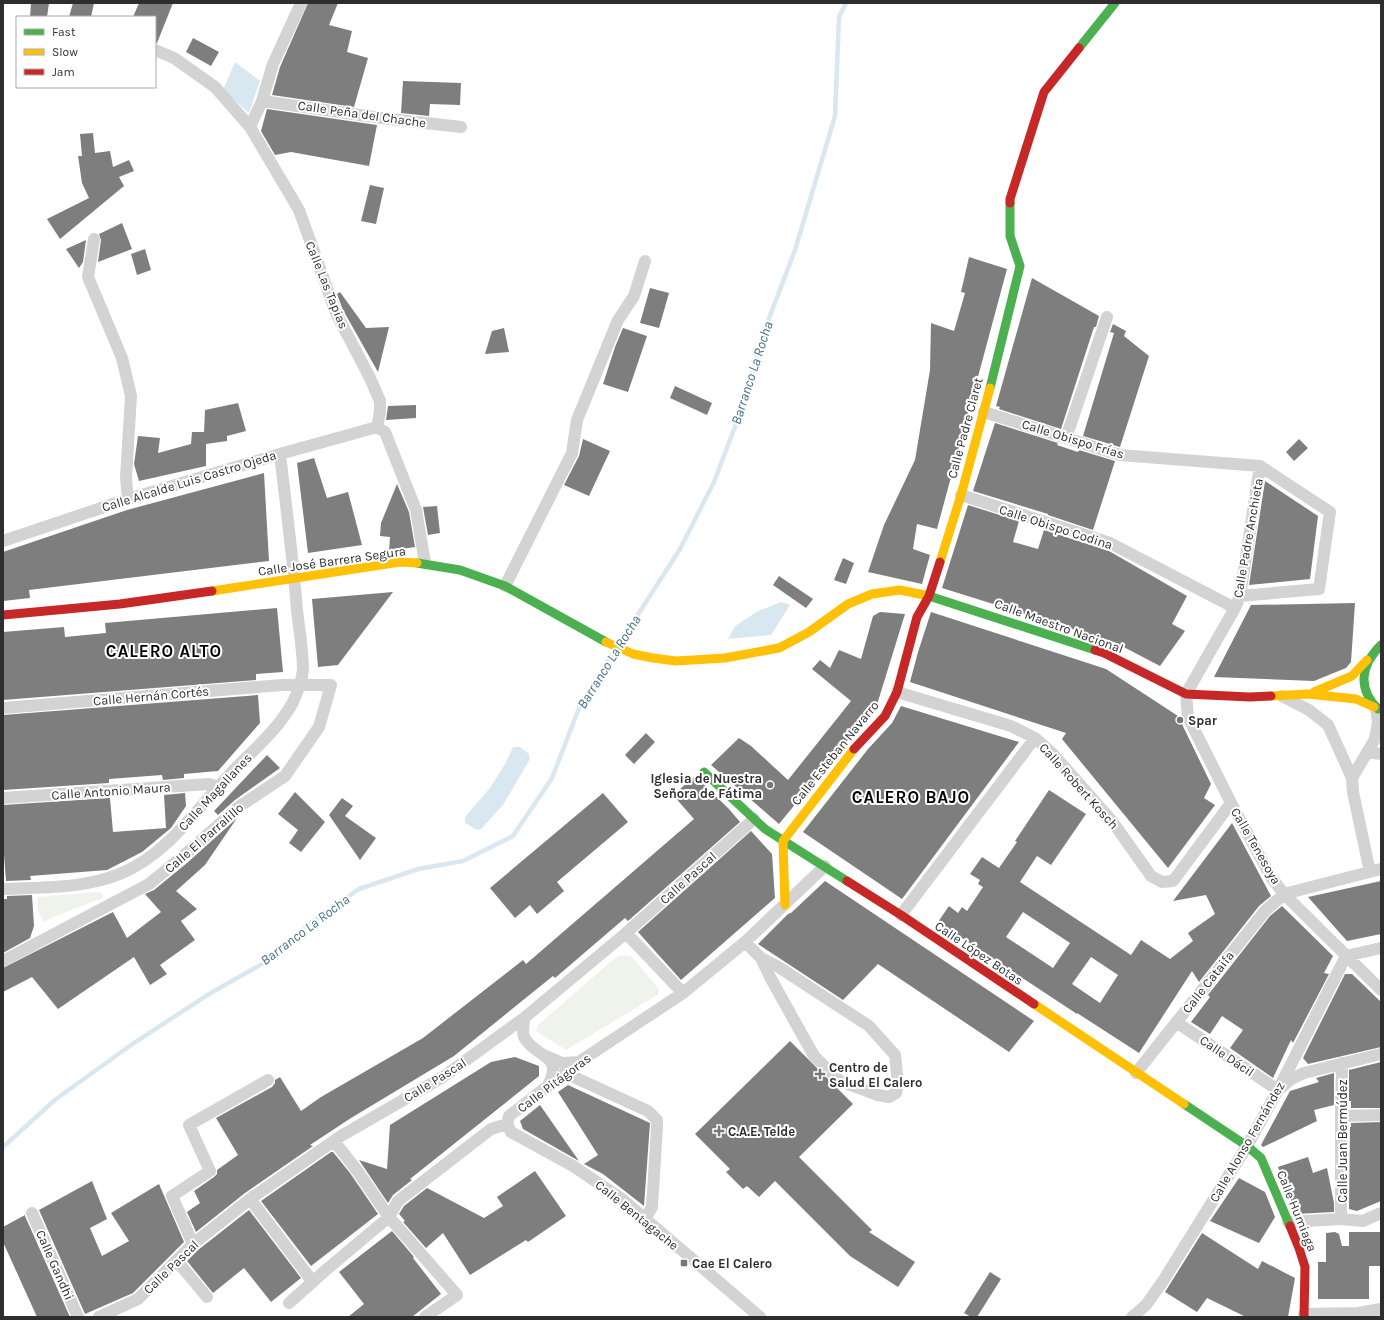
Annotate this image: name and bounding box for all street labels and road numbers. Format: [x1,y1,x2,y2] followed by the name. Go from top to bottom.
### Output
[297,98,427,130] street label: Calle Peña del Chache
[303,239,351,331] street label: Calle Las Tapias
[944,376,986,480] street label: Calle Padre Claret
[1020,416,1126,462] street label: Calle Obispo Frías
[100,447,278,515] street label: Calle Alcalde Luis Castro Ojeda
[1230,477,1266,599] street label: Calle Padre Anchieta
[997,502,1115,552] street label: Calle Obispo Codina
[257,543,407,579] street label: Calle José Barrera Segura
[993,596,1125,656] street label: Calle Maestro Nacional
[92,683,210,709] street label: Calle Hernán Cortés
[788,698,882,808] street label: Calle Esteban Navarro
[1036,740,1122,832] street label: Calle Robert Kosch
[175,750,255,834] street label: Calle Magallanes
[51,779,171,803] street label: Calle Antonio Maura
[162,800,246,876] street label: Calle El Parralillo
[1228,805,1284,887] street label: Calle Tenesoya
[657,849,719,907] street label: Calle Pascal
[932,918,1026,988] street label: Calle López Botas
[1179,948,1237,1016] street label: Calle Cataifa
[1197,1032,1257,1080] street label: Calle Dácil
[514,1050,594,1116] street label: Calle Pitágoras
[401,1055,469,1105] street label: Calle Pascal
[1206,1079,1288,1205] street label: Calle Alonso Fernández
[1335,1079,1350,1203] street label: Calle Juan Bermúdez
[1274,1168,1320,1254] street label: Calle Humiaga
[592,1177,682,1253] street label: Calle Bentagache
[33,1228,77,1302] street label: Calle Gandhi
[140,1237,202,1297] street label: Calle Pascal

